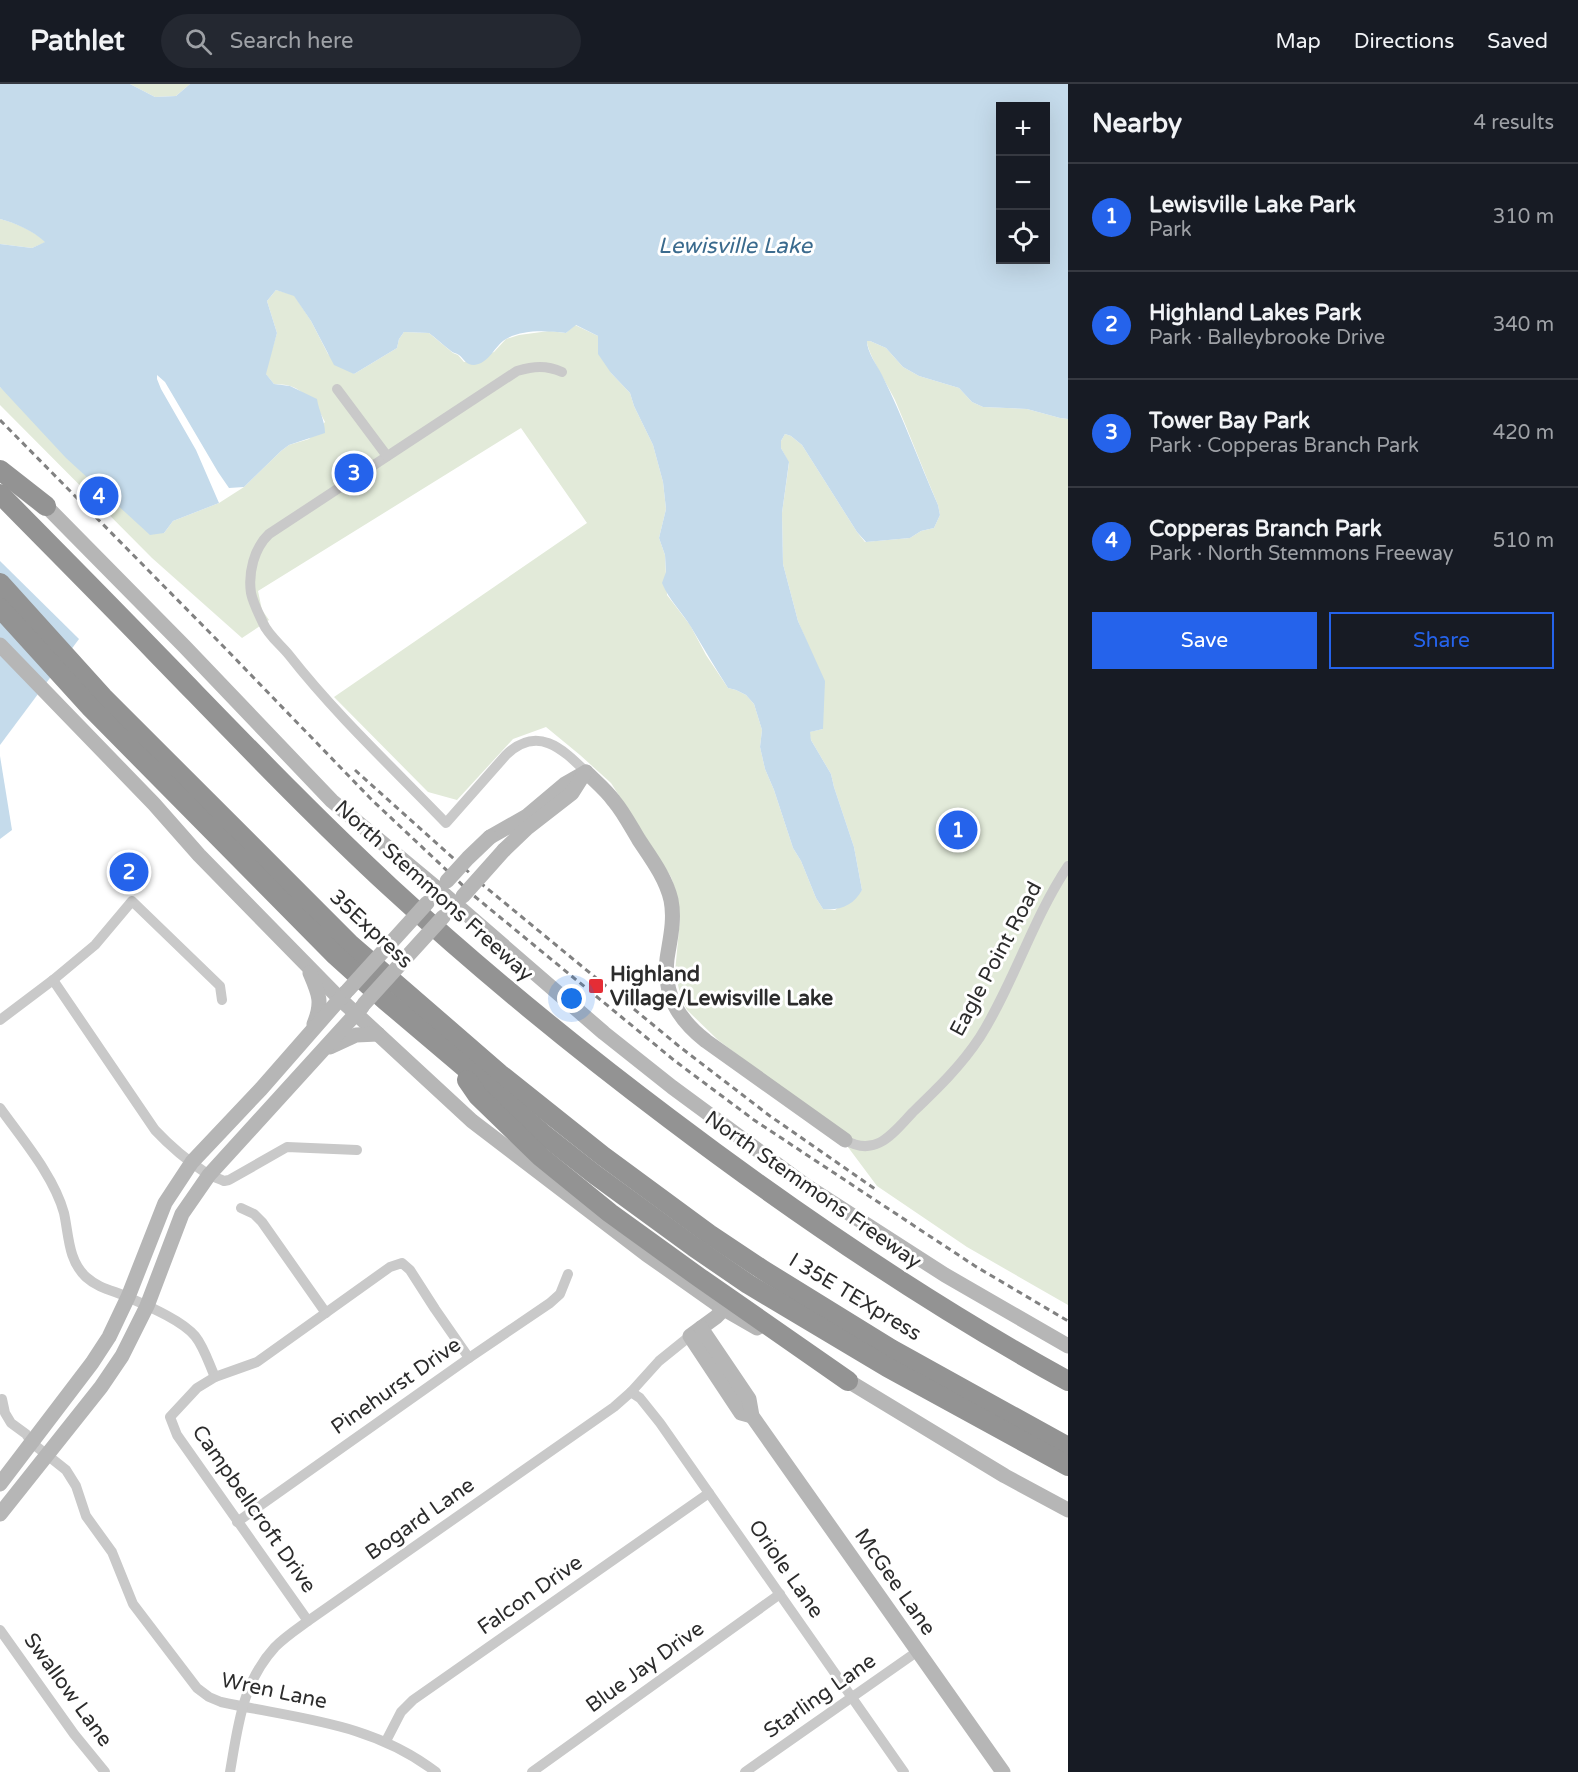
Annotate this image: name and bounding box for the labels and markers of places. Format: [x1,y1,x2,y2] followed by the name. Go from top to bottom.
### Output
[334,450,374,496] pin: 3
[80,474,118,518] pin: 4
[938,808,978,852] pin: 1
[110,850,148,894] pin: 2
[610,962,833,1011] place label: Highland Village/Lewisville Lake
[587,977,605,995] marker: Highland Village/Lewisville Lake

